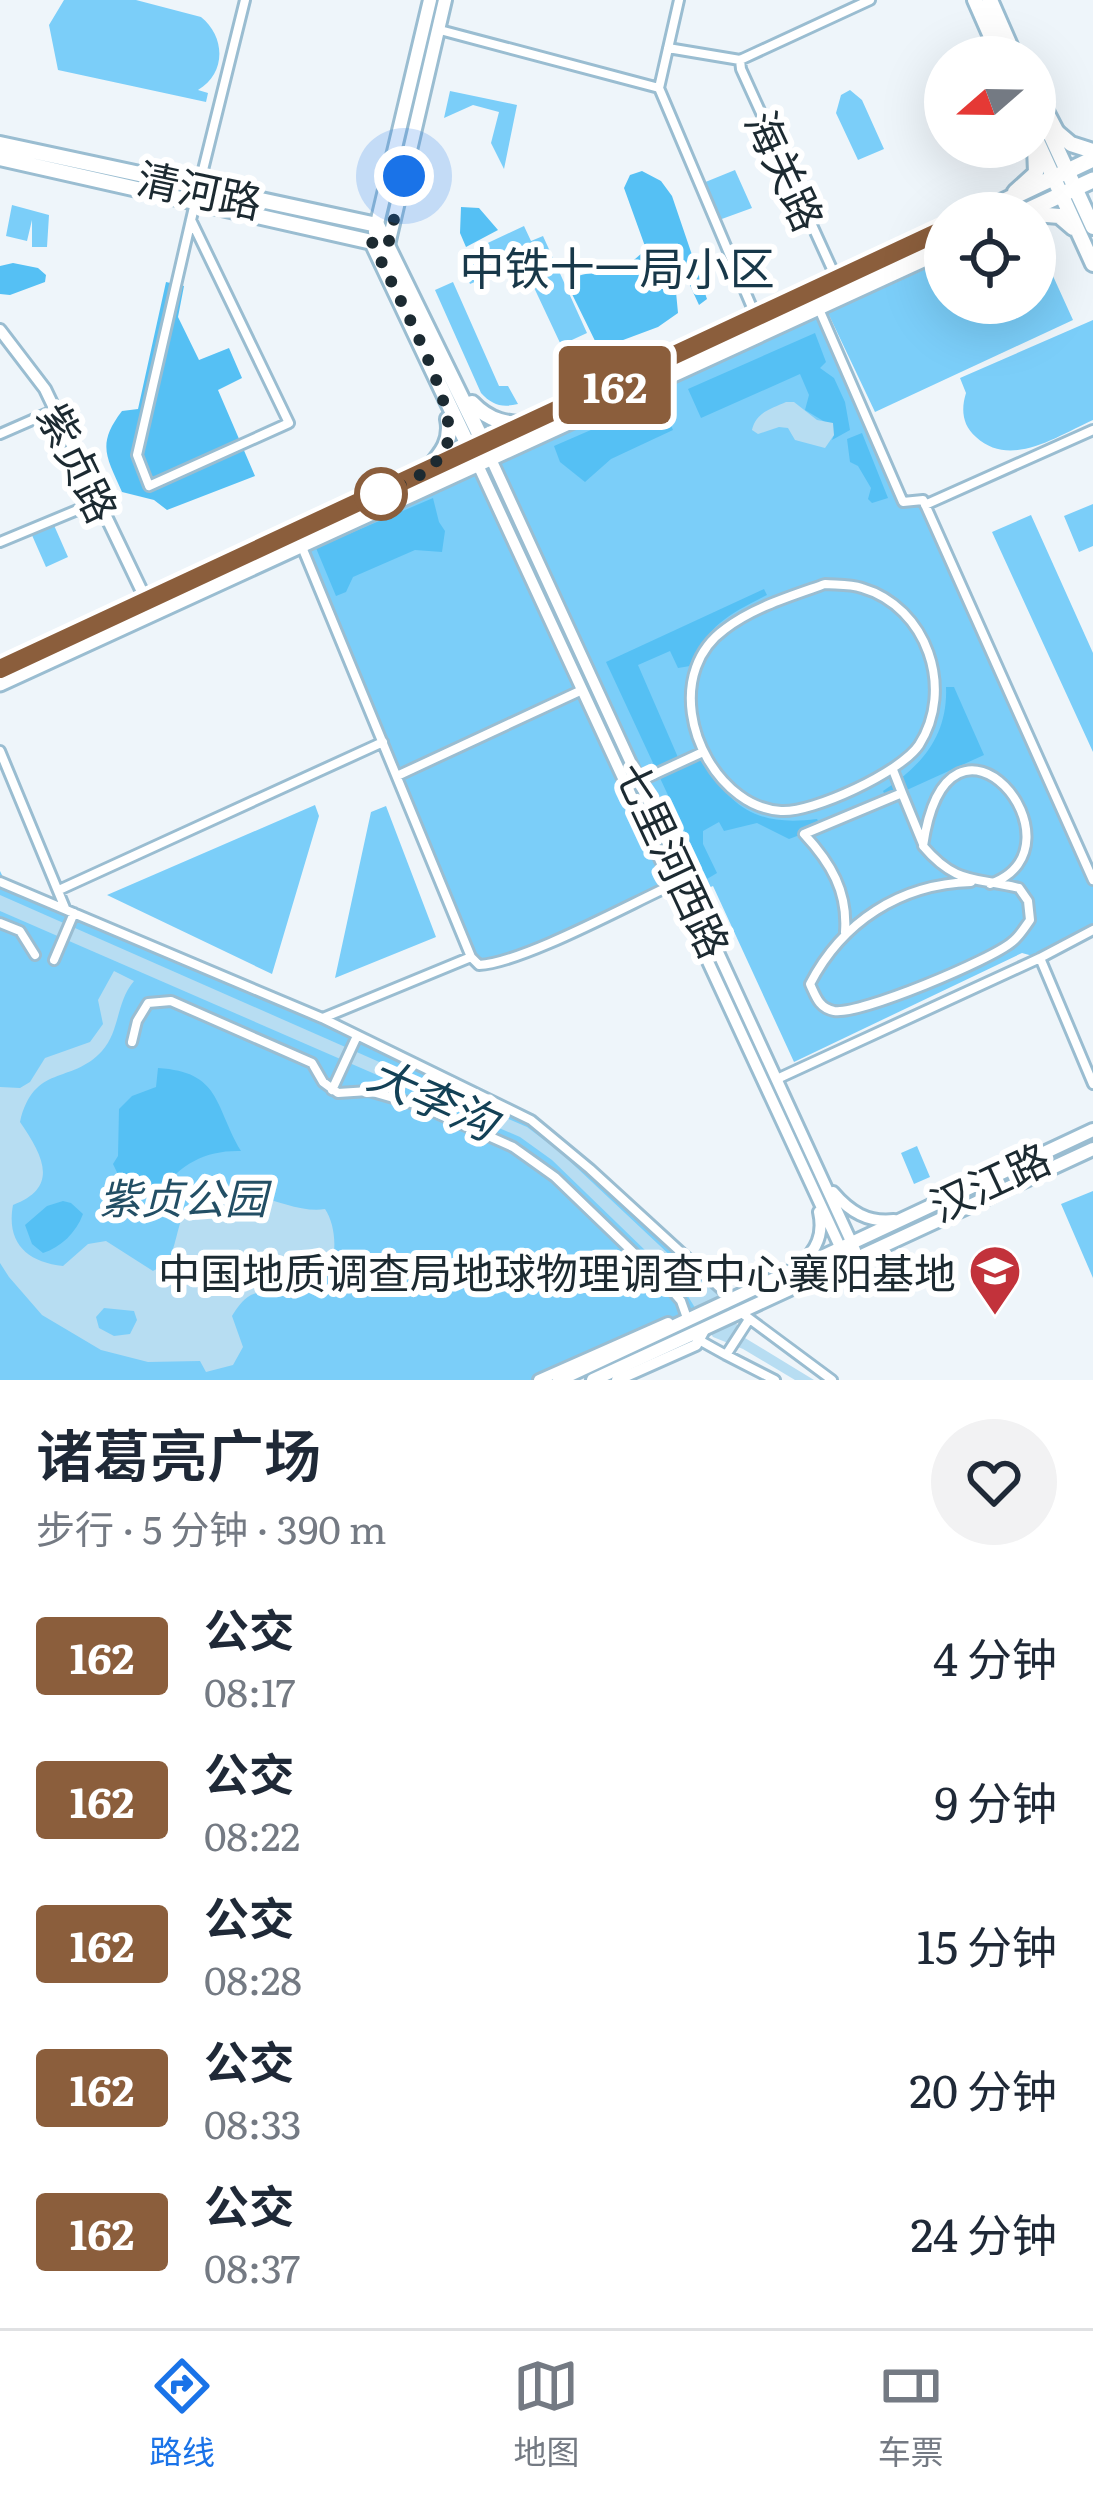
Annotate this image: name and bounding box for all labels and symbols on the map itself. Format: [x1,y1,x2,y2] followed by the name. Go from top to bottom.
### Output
[924,36,1056,168] north arrow
[732,100,842,240] street label: 海关路
[132,145,268,231] street label: 清河路
[374,146,434,206] your location
[459,232,775,299] district label: 中铁十一局小区
[546,346,684,424] line badge: 162
[25,392,135,532] street label: 紫贞路
[356,469,406,519] unlabelled marker
[603,751,747,967] street label: 七里河西路
[359,1038,514,1156] water label: 大李沟
[919,1125,1059,1235] street label: 汉江路
[99,1165,272,1227] park label: 紫贞公园
[158,1240,956,1302] place label: 中国地质调查局地球物理调查中心襄阳基地
[967,1243,1023,1317] school or university icon: 中国地质调查局地球物理调查中心襄阳基地

